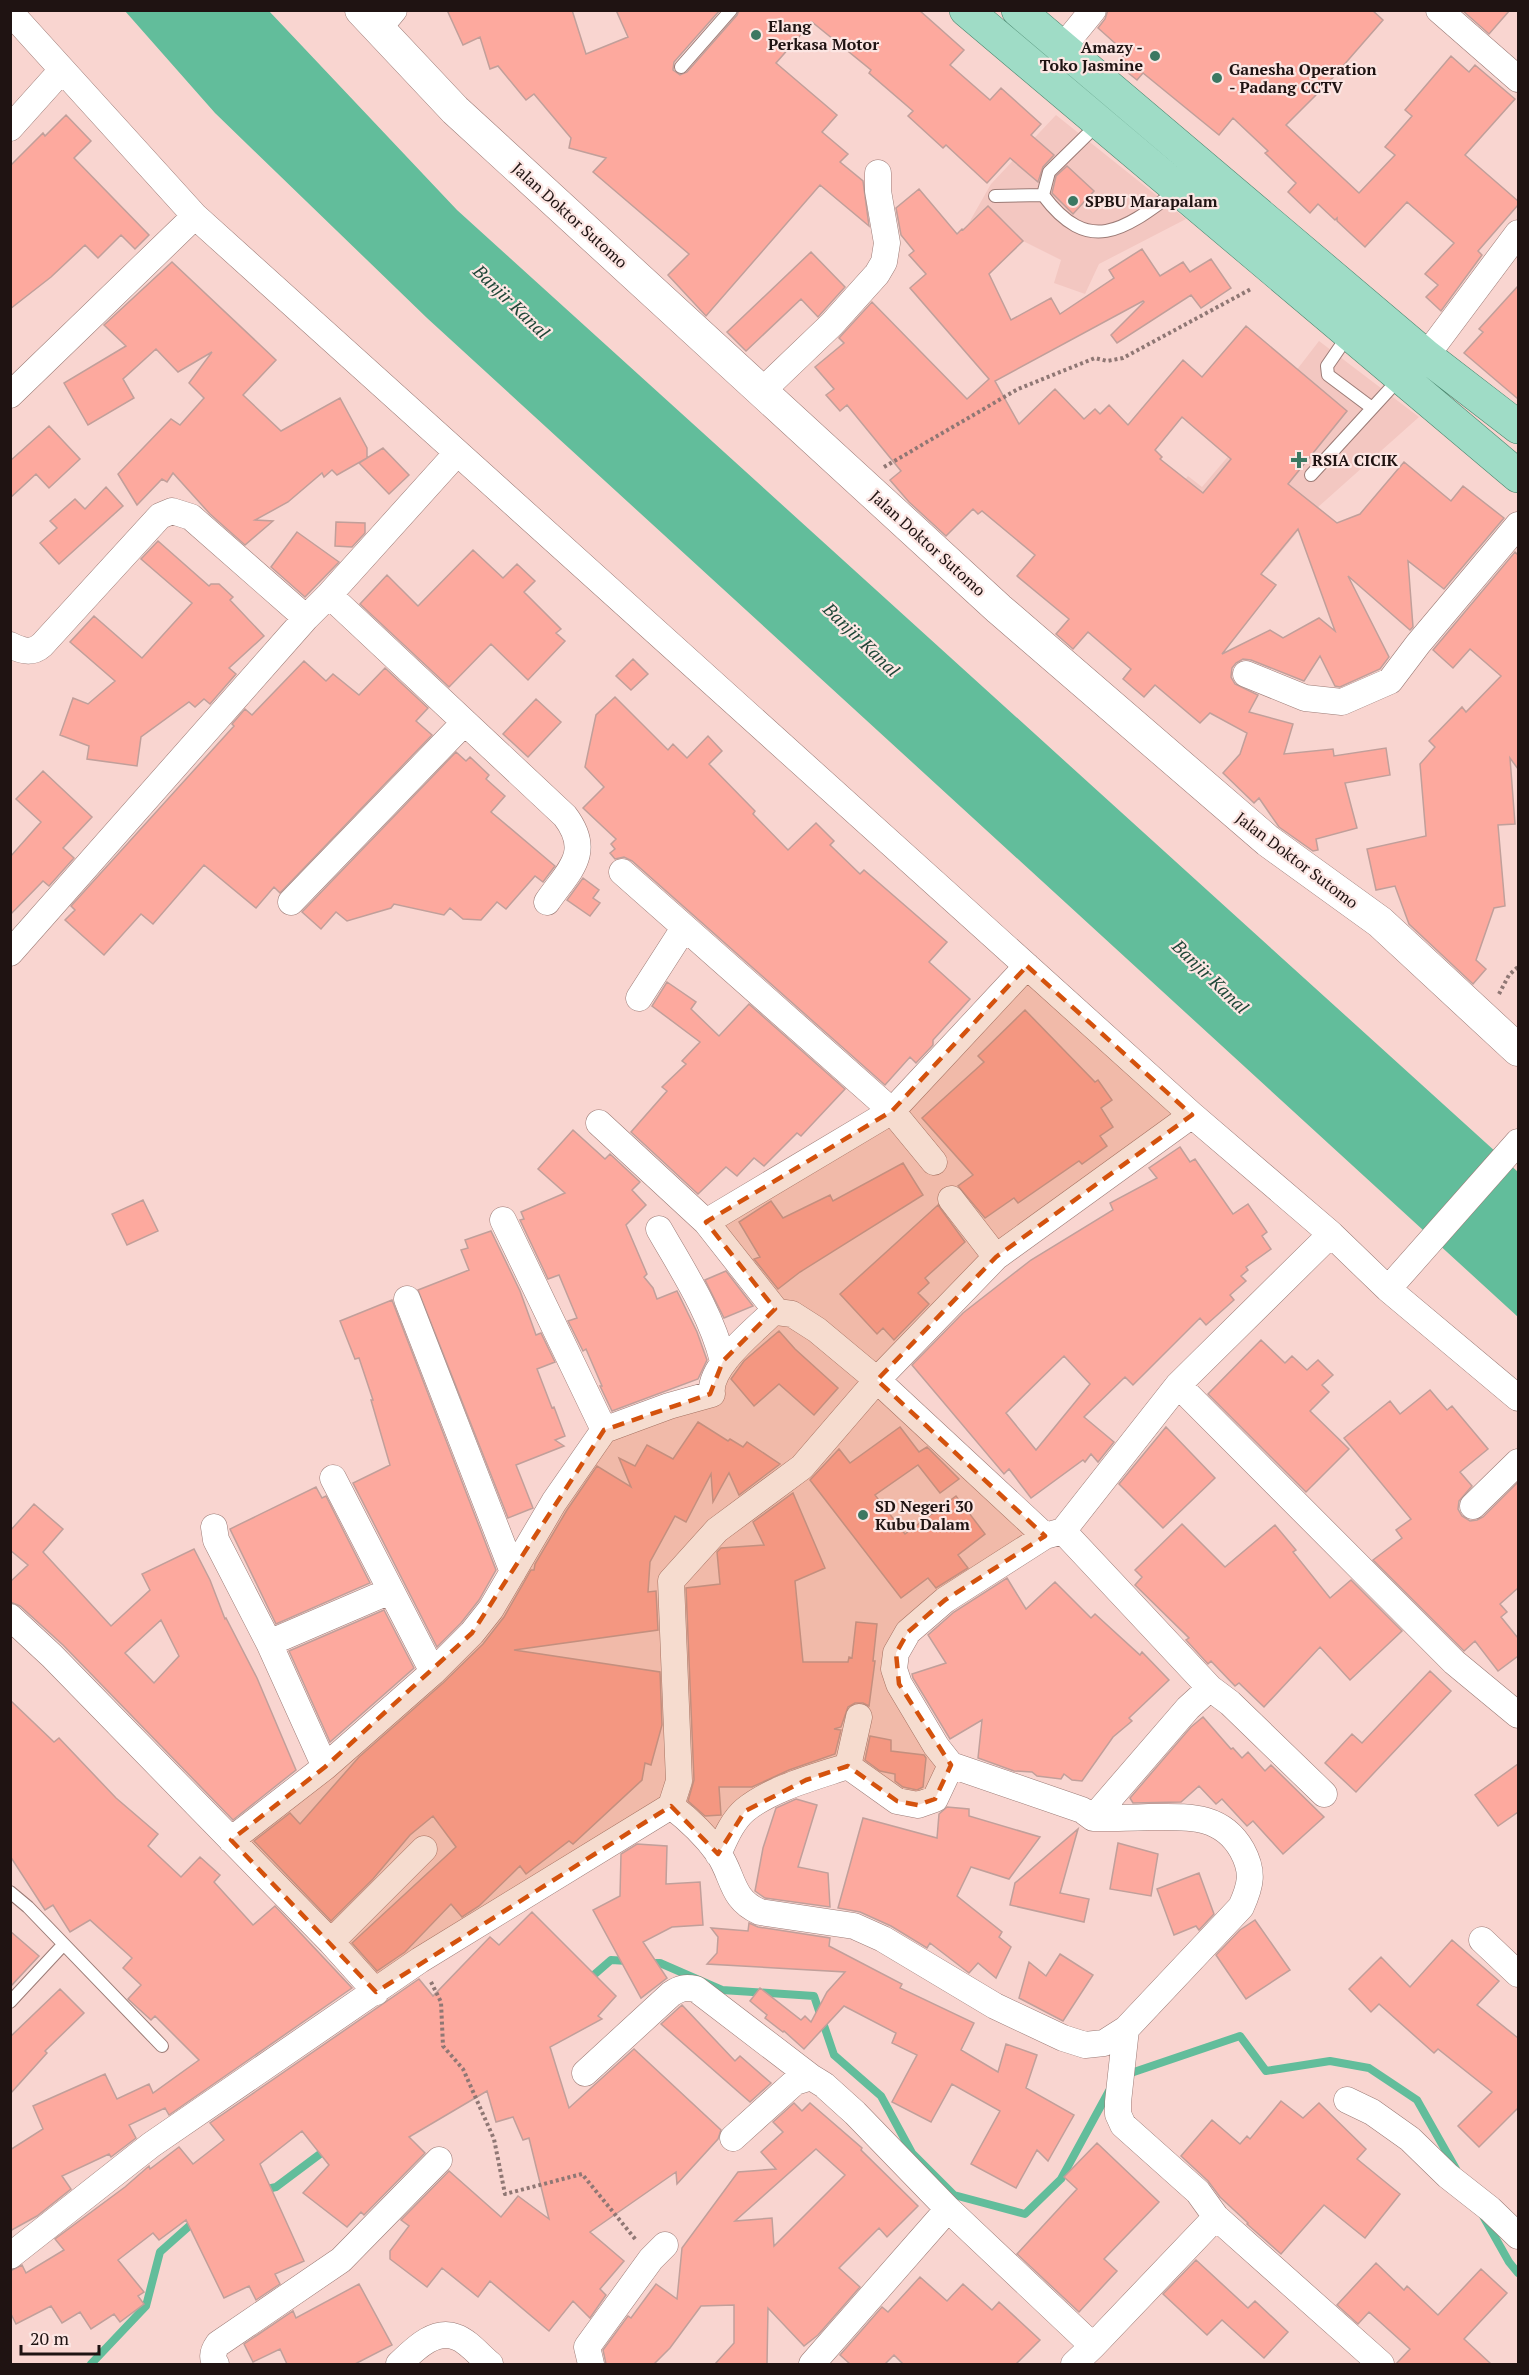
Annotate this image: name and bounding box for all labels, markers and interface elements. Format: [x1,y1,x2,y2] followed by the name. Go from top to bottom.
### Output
[768,15,879,55] place label: Elang Perkasa Motor
[749,28,763,42] marker: Elang Perkasa Motor
[1040,36,1143,76] place label: Amazy - Toko Jasmine
[1148,49,1162,63] marker: Amazy - Toko Jasmine
[1229,58,1377,98] place label: Ganesha Operation - Padang CCTV
[1210,71,1224,85] marker: Ganesha Operation - Padang CCTV
[508,157,633,273] street label: Jalan Doktor Sutomo
[1085,190,1218,212] place label: SPBU Marapalam
[1066,194,1080,208] marker: SPBU Marapalam
[468,258,555,344] water label: Banjir Kanal
[1312,449,1399,471] place label: RSIA CICIK
[1290,451,1308,469] marker: RSIA CICIK
[866,485,991,601] street label: Jalan Doktor Sutomo
[818,596,905,682] water label: Banjir Kanal
[1231,807,1363,913] street label: Jalan Doktor Sutomo
[1167,933,1254,1019] water label: Banjir Kanal
[875,1495,973,1535] place label: SD Negeri 30 Kubu Dalam
[856,1508,870,1522] marker: SD Negeri 30 Kubu Dalam
[21,2318,99,2356] scale bar
[30,2326,70,2350] text: 20 m

